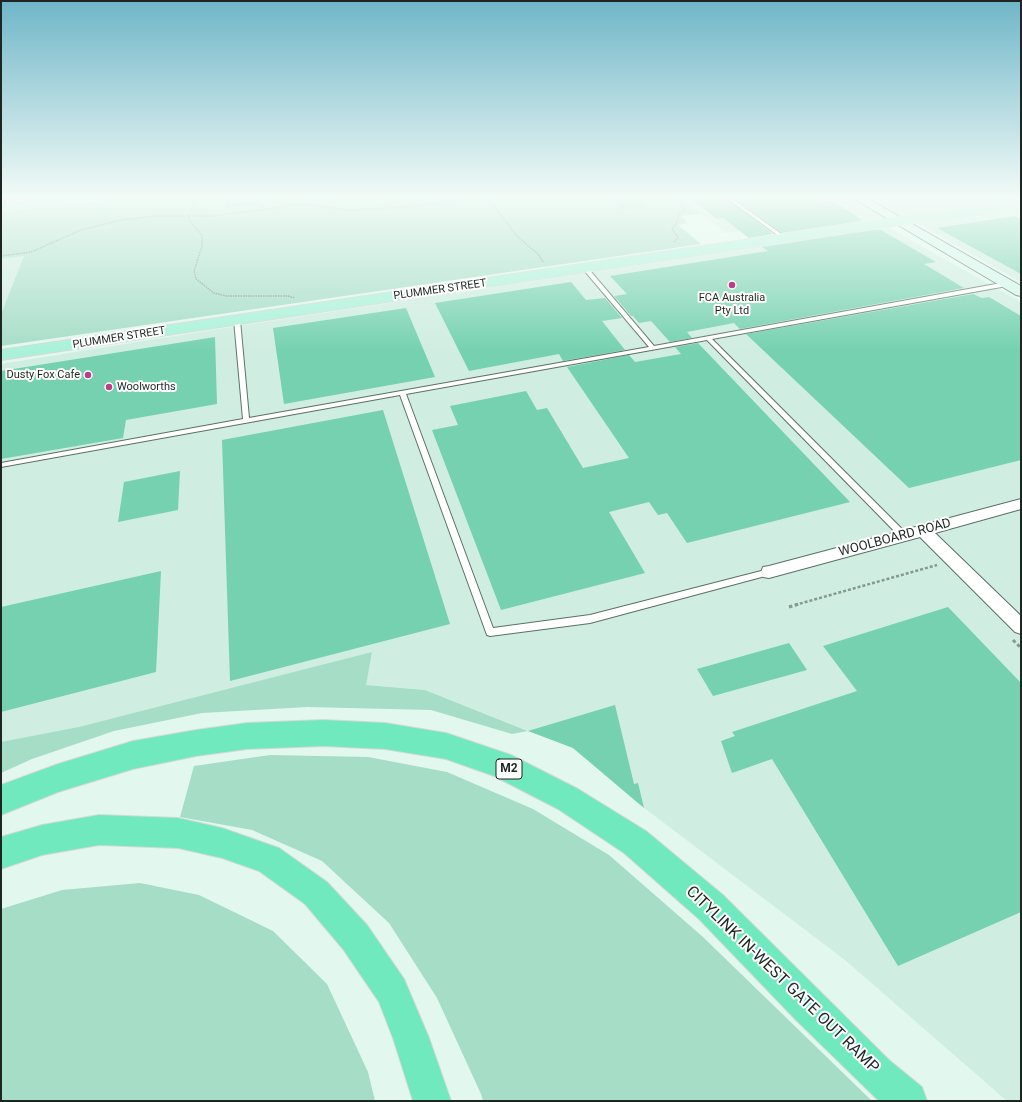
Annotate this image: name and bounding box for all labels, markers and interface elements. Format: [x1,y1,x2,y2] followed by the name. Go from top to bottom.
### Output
[393,277,487,303] street label: PLUMMER STREET
[727,280,737,290] marker: FCA Australia Pty Ltd
[699,291,765,317] place label: FCA Australia Pty Ltd
[72,324,166,352] street label: PLUMMER STREET
[7,368,80,382] place label: Dusty Fox Cafe
[83,370,93,380] marker: Dusty Fox Cafe
[117,380,176,394] place label: Woolworths
[104,382,114,392] marker: Woolworths
[837,516,953,560] street label: WOOLBOARD ROAD
[496,759,522,779] road number: M2
[681,882,883,1078] street label: CITYLINK IN-WEST GATE OUT RAMP

